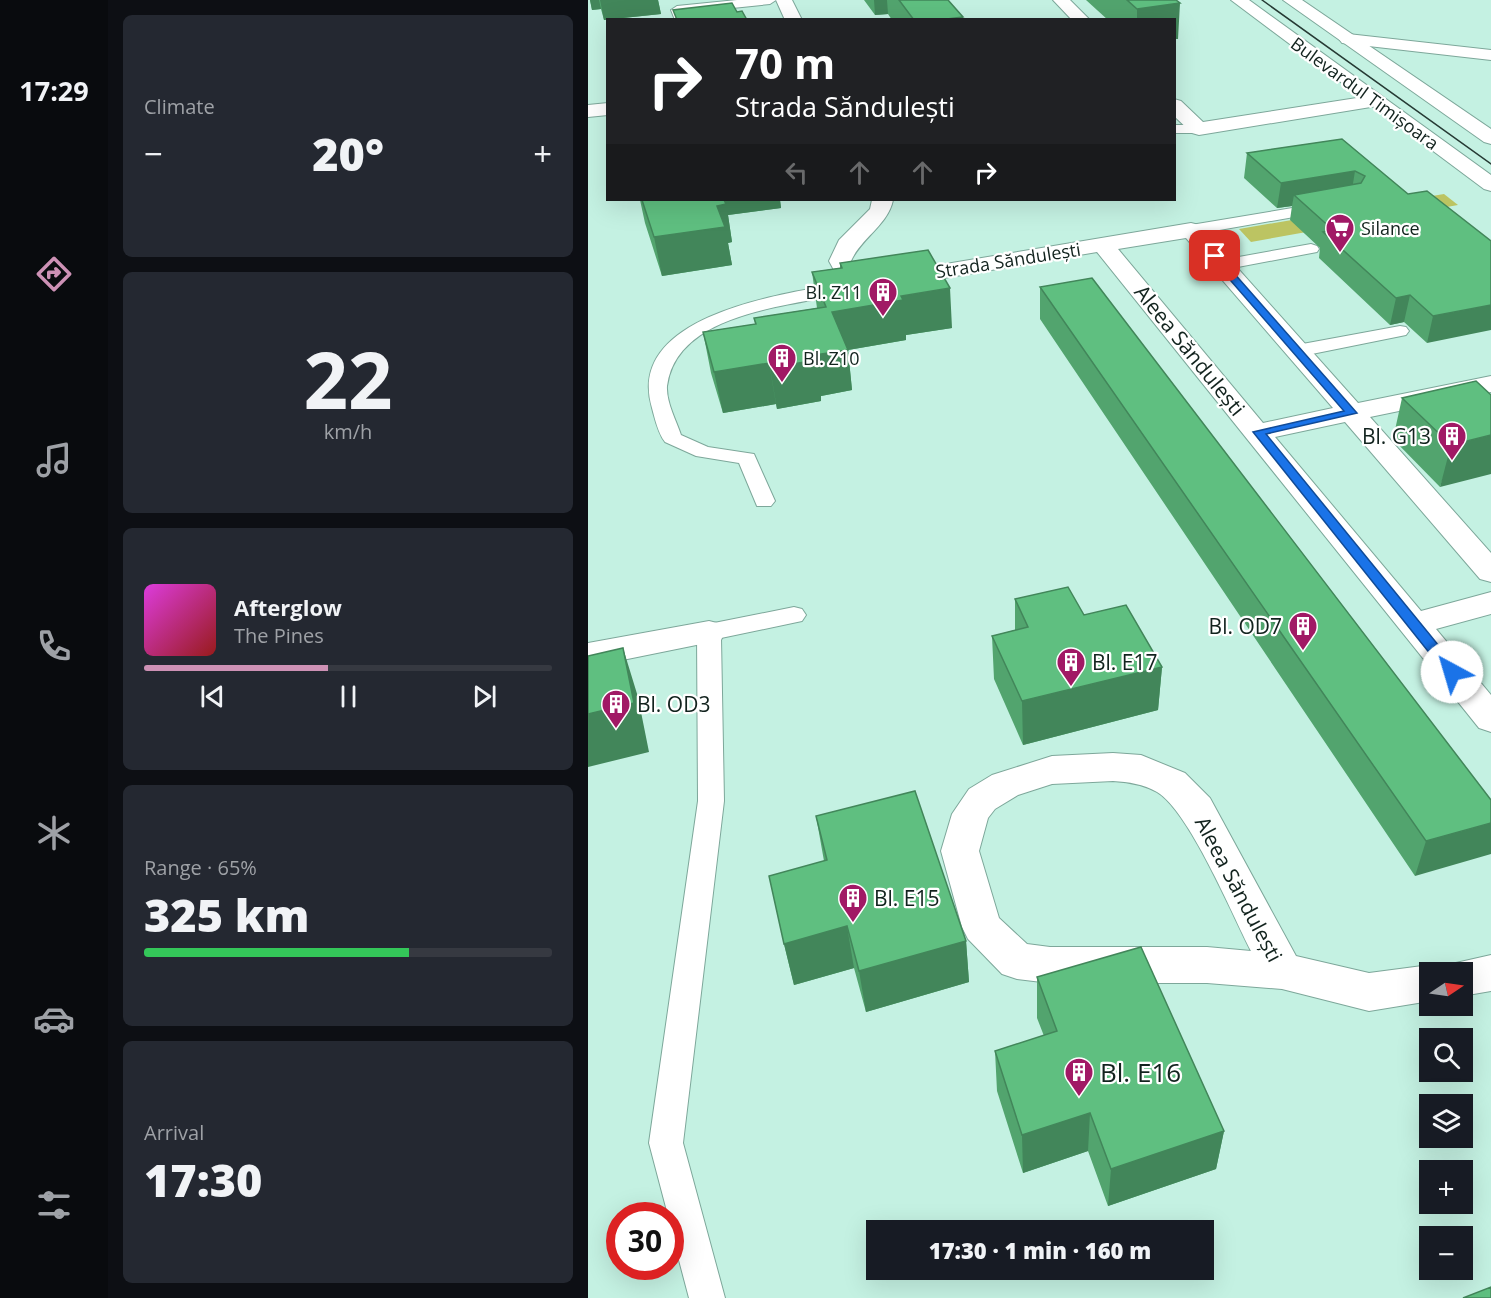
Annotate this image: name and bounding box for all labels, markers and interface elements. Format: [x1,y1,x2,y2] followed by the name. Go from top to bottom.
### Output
[1286,31,1444,155] street label: Bulevardul Timișoara
[735,34,835,91] text: 70 m
[636,42,714,120] icon: right
[19,72,89,109] text: 17:29
[735,88,955,125] text: Strada Săndulești
[144,93,215,120] text: Climate
[312,123,384,184] text: 20°
[144,131,163,176] text: −
[533,131,552,176] text: +
[780,156,813,189] icon: left
[843,156,876,189] icon: ahead
[906,156,939,189] icon: ahead
[969,156,1002,189] icon: right
[1324,212,1356,254] supermarket icon: Silance
[1361,216,1420,240] place label: Silance
[1189,230,1240,281] pin
[934,237,1082,283] street label: Strada Săndulești
[1198,239,1231,272] icon: arrive
[33,253,75,295] icon: directions
[867,276,899,318] building icon: Bl. Z11
[1128,279,1252,421] street label: Aleea Săndulești
[806,280,862,304] place label: Bl. Z11
[303,326,393,432] text: 22
[766,342,798,384] building icon: Bl. Z10
[803,346,859,370] place label: Bl. Z10
[324,418,372,445] text: km/h
[1436,420,1468,462] building icon: Bl. G13
[1362,422,1431,450] place label: Bl. G13
[33,439,75,481] icon: music
[234,592,342,622] text: Afterglow
[1287,610,1319,652] building icon: Bl. OD7
[1209,612,1282,640] place label: Bl. OD7
[234,622,324,649] text: The Pines
[33,625,75,667] icon: phone
[1420,640,1484,704] position arrow
[1055,646,1087,688] building icon: Bl. E17
[1092,648,1158,676] place label: Bl. E17
[196,680,229,713] icon: previous
[332,680,365,713] icon: pause
[468,680,501,713] icon: next
[600,688,632,730] building icon: Bl. OD3
[637,690,710,718] place label: Bl. OD3
[1189,811,1289,967] street label: Aleea Săndulești
[33,812,75,854] icon: climate
[144,854,257,881] text: Range · 65%
[837,882,869,924] building icon: Bl. E15
[144,884,309,945] text: 325 km
[874,884,940,912] place label: Bl. E15
[1419,962,1473,1016] north arrow
[1419,962,1473,1280] map controls
[33,998,75,1040] icon: car
[1419,1028,1473,1082] button: search
[1100,1054,1181,1090] place label: Bl. E16
[1063,1056,1095,1098] building icon: Bl. E16
[1419,1094,1473,1148] button: layers
[144,1119,204,1146] text: Arrival
[144,1149,262,1210] text: 17:30
[1419,1160,1473,1214] button: +
[33,1184,75,1226] icon: filters
[606,1202,684,1280] speed limit sign: 30
[1419,1226,1473,1280] button: −
[929,1235,1151,1265] text: 17:30 · 1 min · 160 m

